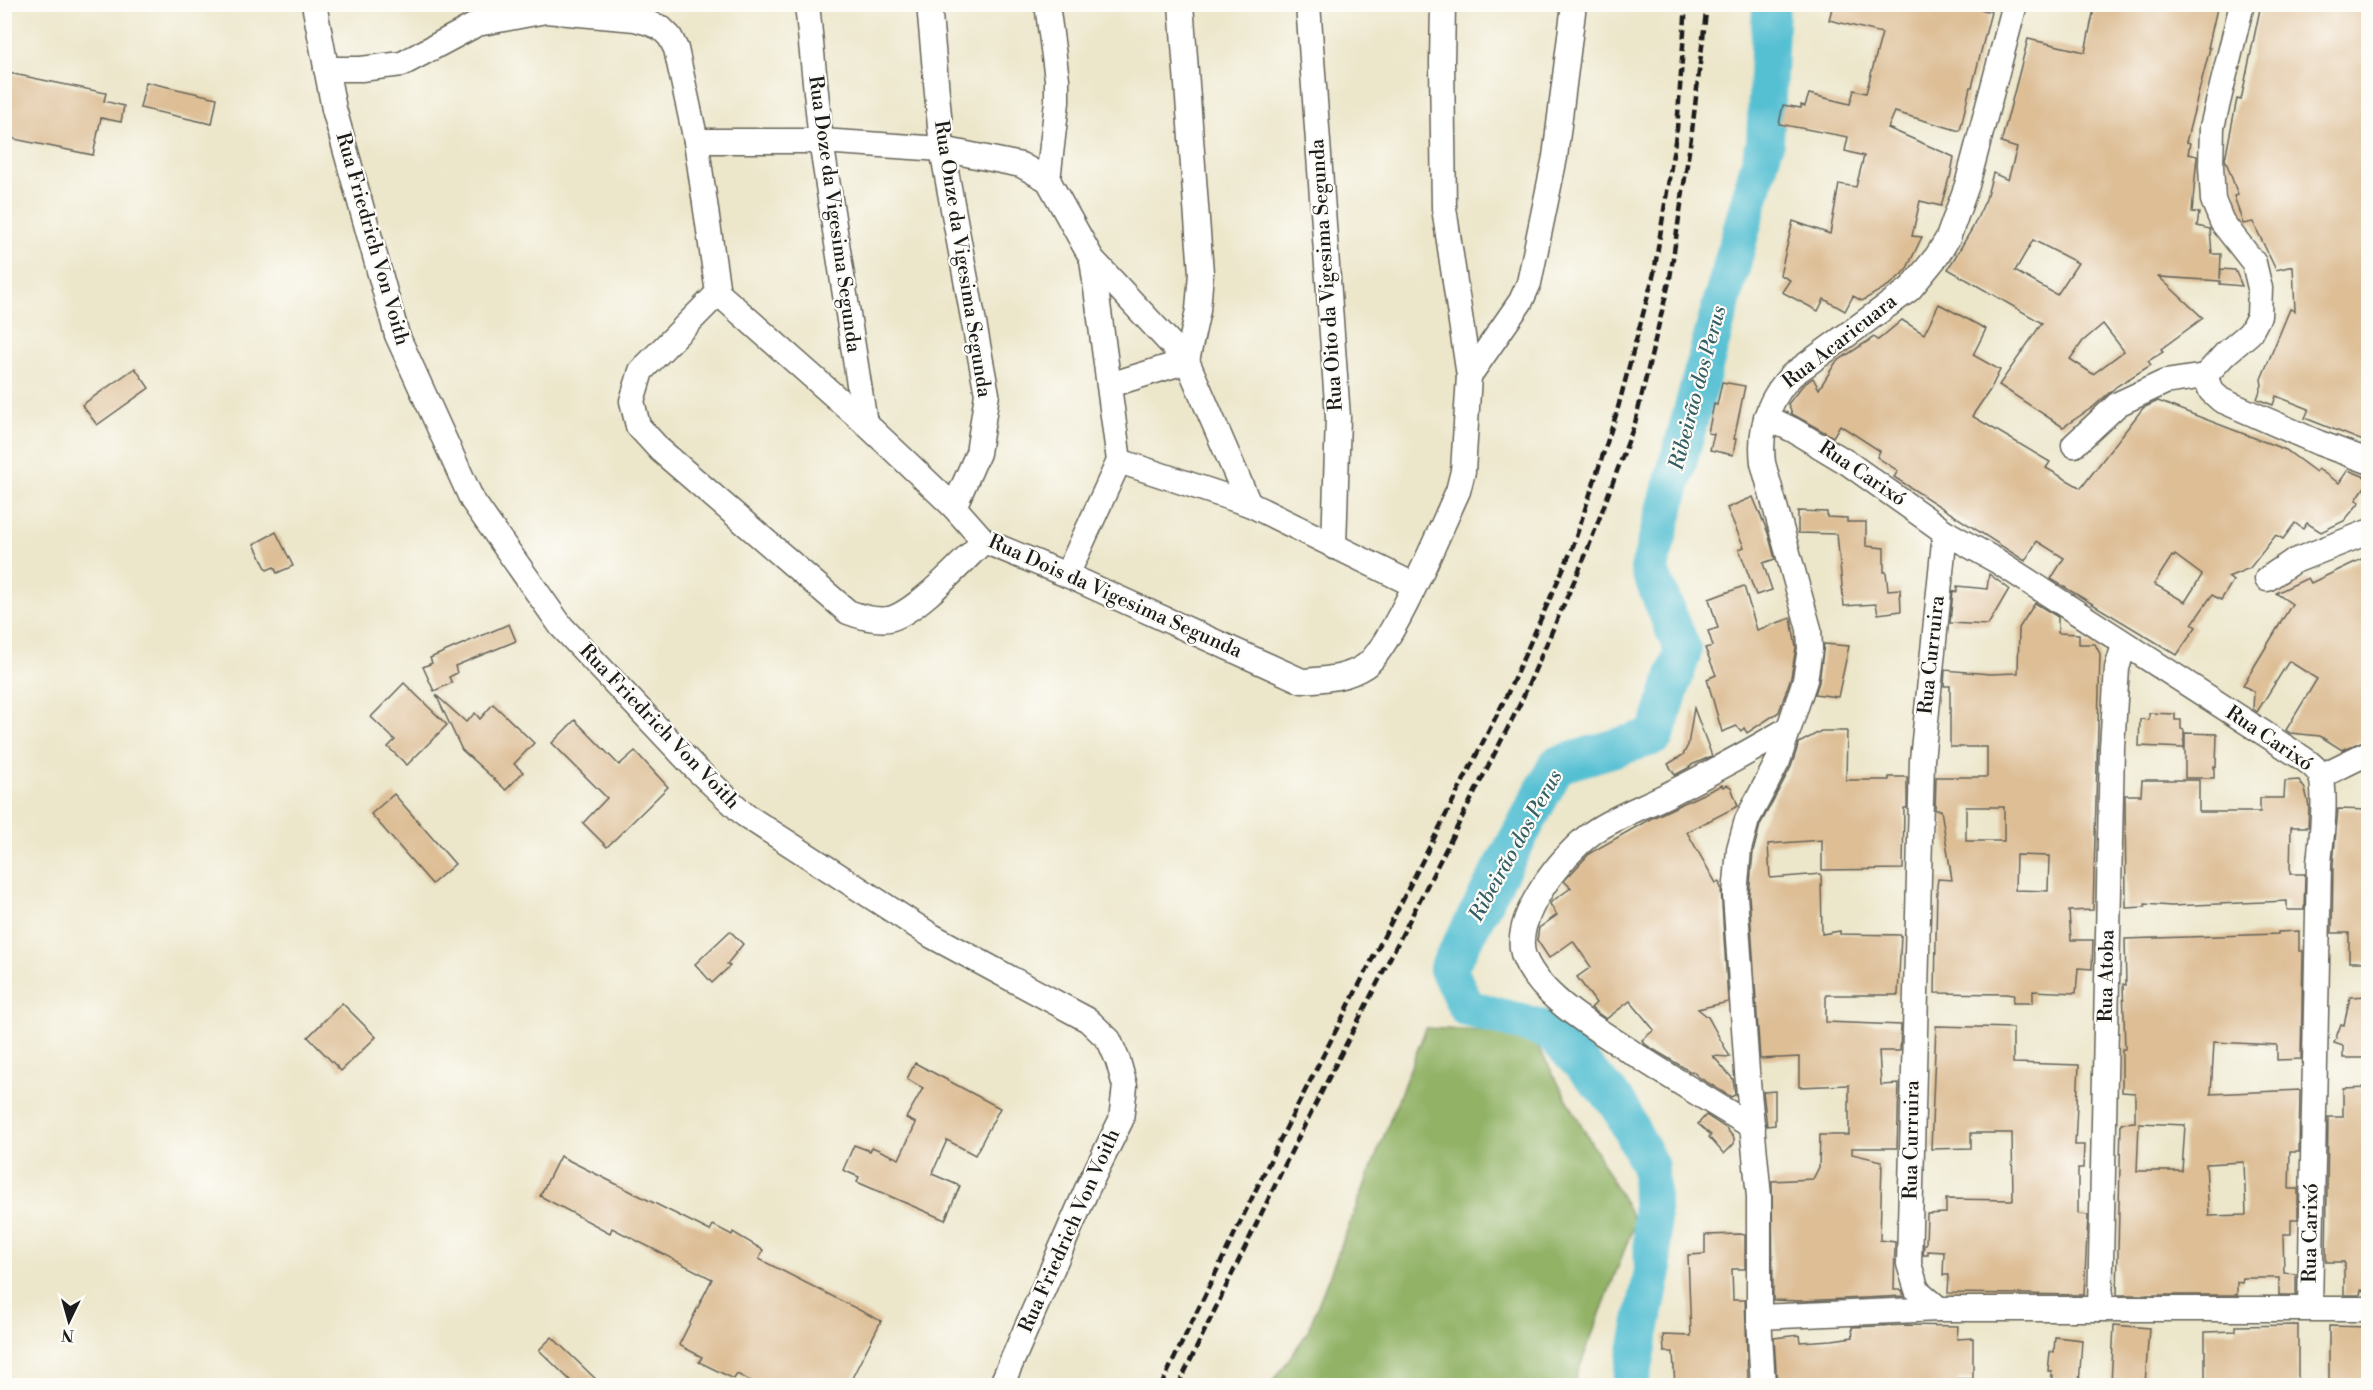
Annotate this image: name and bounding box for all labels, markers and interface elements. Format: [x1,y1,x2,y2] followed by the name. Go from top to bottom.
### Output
[802,74,866,355] street label: Rua Doze da Vigesima Segunda
[928,119,996,400] street label: Rua Onze da Vigesima Segunda
[330,130,414,348] street label: Rua Friedrich Von Voith
[1305,137,1349,412] street label: Rua Oito da Vigesima Segunda
[1778,289,1903,395] street label: Rua Acaricuara
[1663,303,1732,474] water label: Ribeirão dos Perus
[1814,436,1910,512] street label: Rua Carixó
[984,530,1247,665] street label: Rua Dois da Vigesima Segunda
[1913,593,1951,716] street label: Rua Curruira
[574,639,745,815] street label: Rua Friedrich Von Voith
[2221,701,2317,777] street label: Rua Carixó
[1463,766,1568,927] water label: Ribeirão dos Perus
[2094,929,2120,1023] street label: Rua Atoba
[1898,1079,1926,1200] street label: Rua Curruira
[1014,1125,1126,1337] street label: Rua Friedrich Von Voith
[2298,1183,2324,1283] street label: Rua Carixó
[39,1291,99,1351] north arrow
[60,1324,75,1345] text: N

